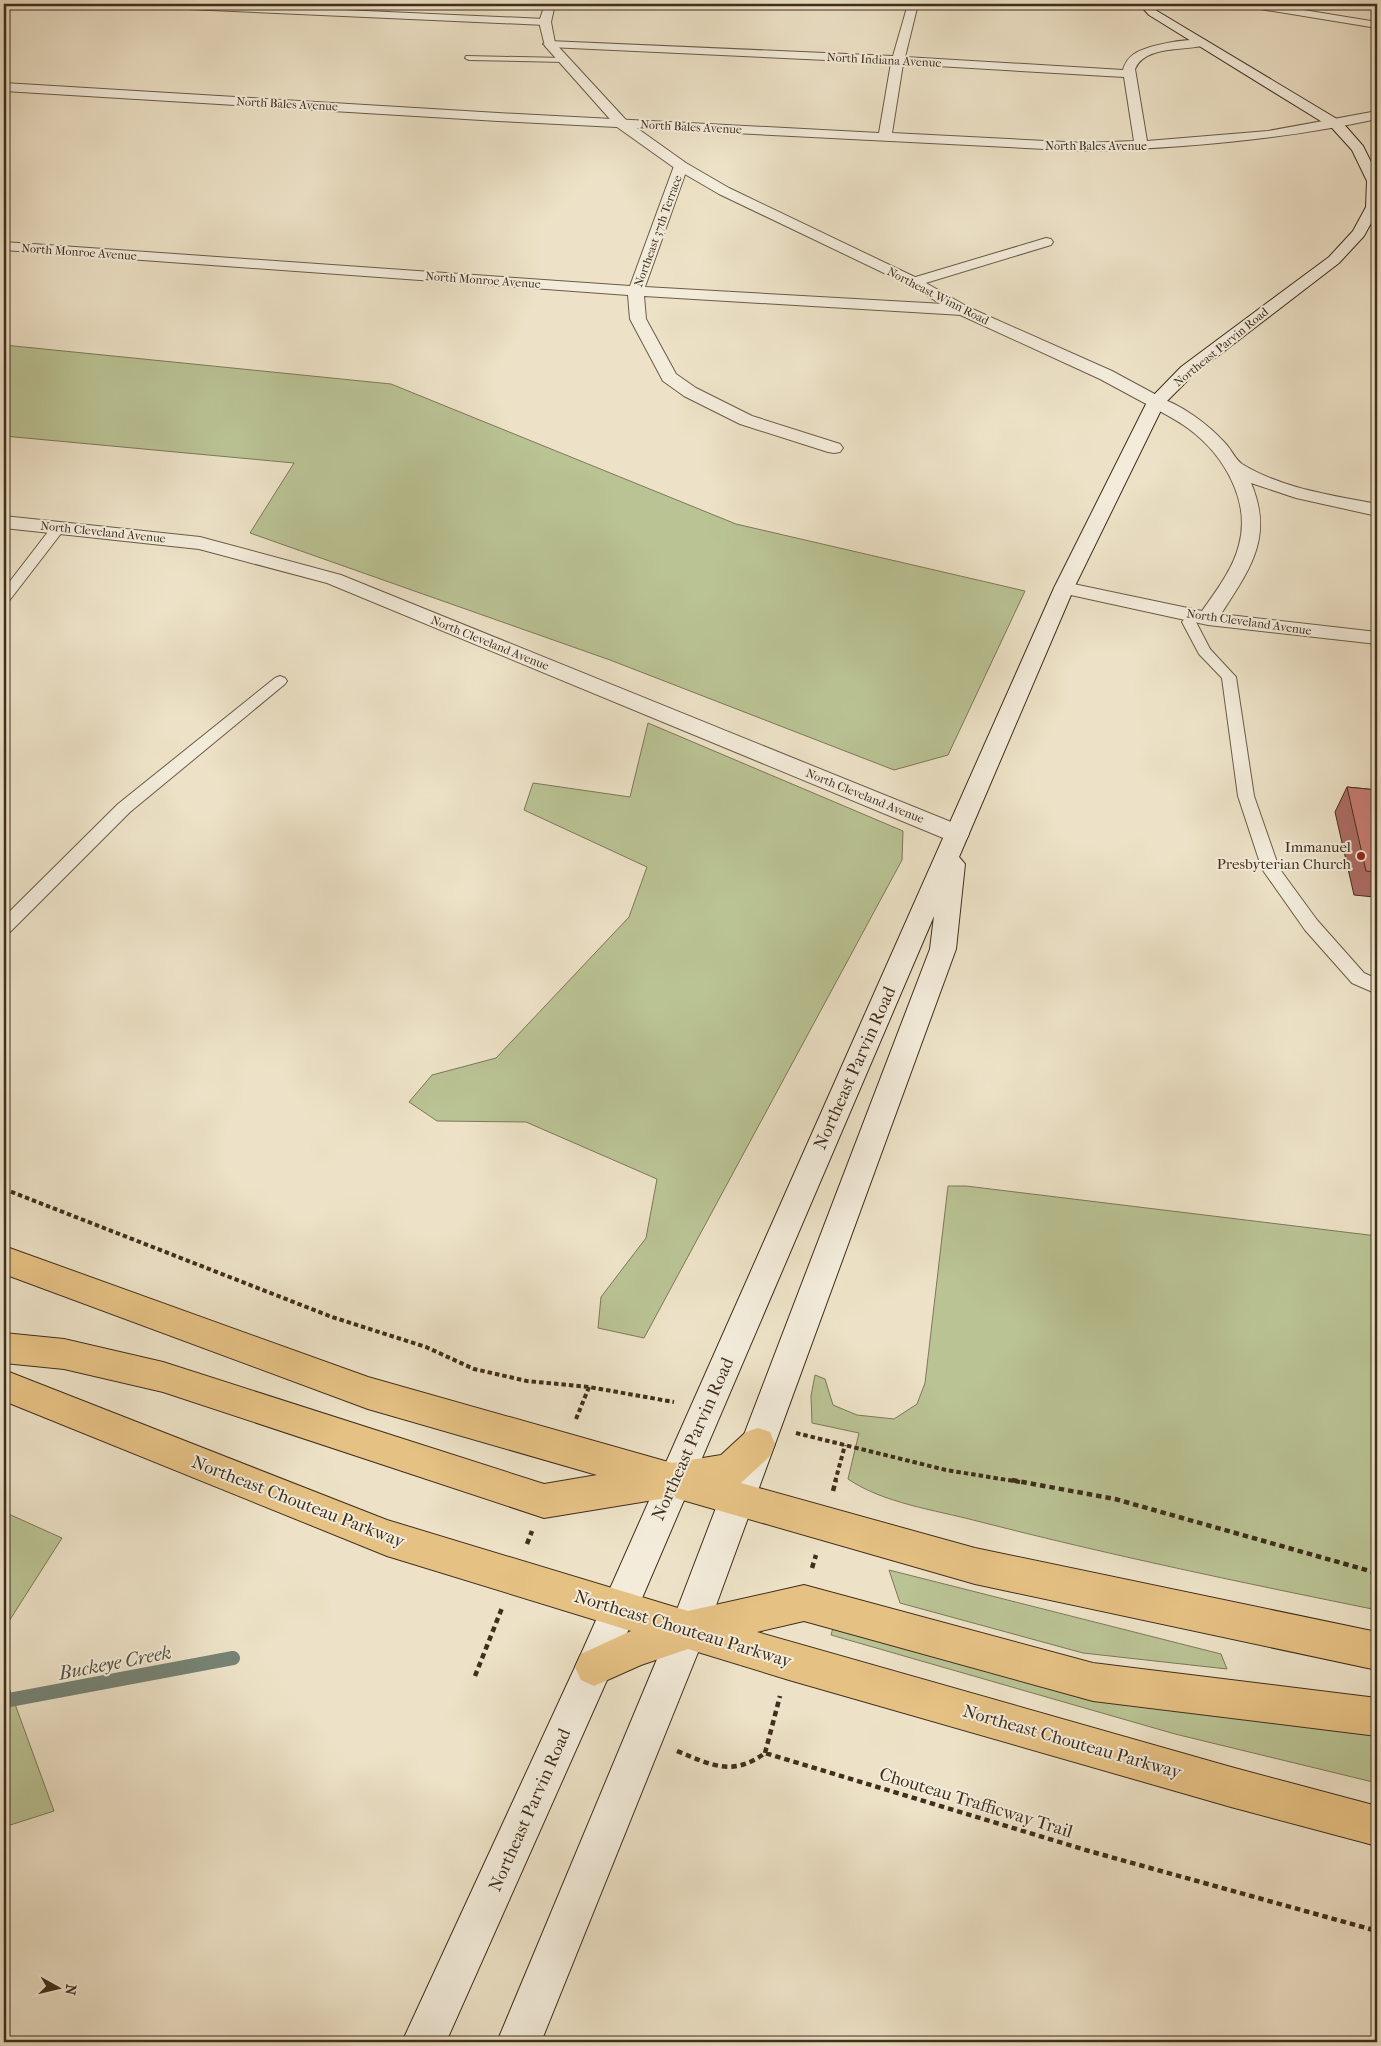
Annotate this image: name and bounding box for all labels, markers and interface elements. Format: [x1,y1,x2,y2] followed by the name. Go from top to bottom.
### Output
[826,50,942,70] street label: North Indiana Avenue
[236,94,338,114] street label: North Bales Avenue
[640,117,742,137] street label: North Bales Avenue
[1045,139,1147,153] street label: North Bales Avenue
[631,173,685,289] street label: Northeast 37th Terrace
[21,241,137,263] street label: North Monroe Avenue
[885,264,992,328] street label: Northeast Winn Road
[425,269,541,291] street label: North Monroe Avenue
[1171,304,1271,389] street label: Northeast Parvin Road
[40,518,166,546] street label: North Cleveland Avenue
[1186,606,1312,638] street label: North Cleveland Avenue
[429,613,551,673] street label: North Cleveland Avenue
[804,766,926,826] street label: North Cleveland Avenue
[1217,838,1352,873] place label: Immanuel Presbyterian Church
[1355,850,1367,862] marker: Immanuel Presbyterian Church
[810,983,900,1153] street label: Northeast Parvin Road
[648,1354,738,1524] street label: Northeast Parvin Road
[189,1452,409,1553] street label: Northeast Chouteau Parkway
[572,1586,796,1673] street label: Northeast Chouteau Parkway
[56,1641,173,1685] water label: Buckeye Creek
[960,1701,1185,1784] street label: Northeast Chouteau Parkway
[485,1725,575,1895] street label: Northeast Parvin Road
[877,1764,1075,1842] street label: Chouteau Trafficway Trail
[32,1964,82,2014] north arrow
[61,1983,80,1997] text: N

